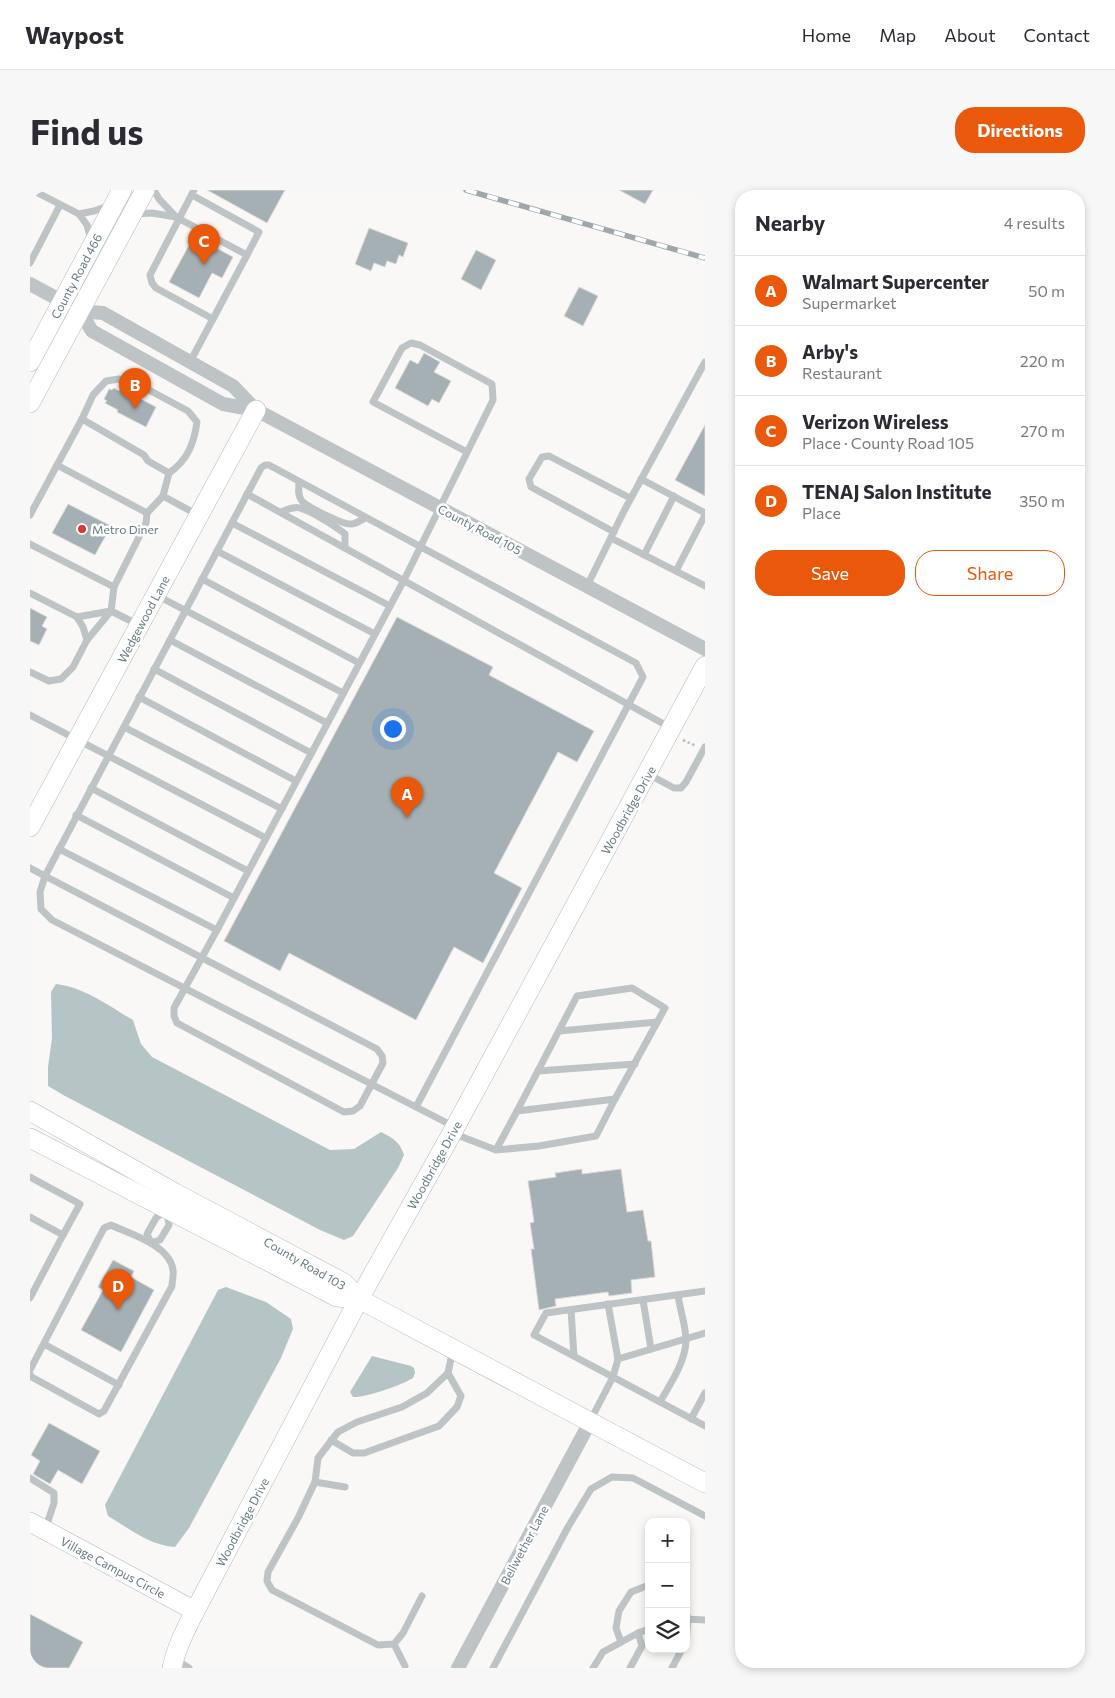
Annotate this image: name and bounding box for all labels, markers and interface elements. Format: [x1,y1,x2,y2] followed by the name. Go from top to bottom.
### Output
[25,20,124,49] text: Waypost
[802,24,851,46] text: Home
[879,24,916,46] text: Map
[944,24,996,46] text: About
[1024,24,1090,46] text: Contact
[955,107,1085,153] button: Directions
[30,109,144,152] text: Find us
[755,210,825,235] text: Nearby
[1004,213,1065,232] text: 4 results
[188,224,220,265] pin: C
[48,231,104,321] street label: County Road 466
[802,270,989,293] text: Walmart Supercenter
[765,281,777,300] text: A
[1028,281,1065,300] text: 50 m
[802,293,897,312] text: Supermarket
[802,340,858,363] text: Arby's
[766,351,776,370] text: B
[1020,351,1065,370] text: 220 m
[802,363,882,382] text: Restaurant
[119,368,151,409] pin: B
[802,410,949,433] text: Verizon Wireless
[766,421,776,440] text: C
[1020,421,1065,440] text: 270 m
[802,433,974,452] text: Place · County Road 105
[802,480,992,503] text: TENAJ Salon Institute
[765,491,777,510] text: D
[1019,491,1065,510] text: 350 m
[436,501,524,557] street label: County Road 105
[802,503,841,522] text: Place
[92,522,159,536] place label: Metro Diner
[76,523,88,535] marker: Metro Diner
[755,550,905,596] button: Save
[915,550,1065,596] button: Share
[114,573,172,665] street label: Wedgewood Lane
[380,716,406,742] your location
[598,763,658,857] street label: Woodbridge Drive
[391,777,423,818] pin: A
[404,1118,464,1212] street label: Woodbridge Drive
[261,1234,349,1292] street label: County Road 103
[102,1269,134,1310] pin: D
[213,1475,271,1569] street label: Woodbridge Drive
[497,1503,551,1587] street label: Bellwether Lane
[645,1518,690,1653] map controls
[645,1518,690,1563] button: +
[58,1533,168,1601] street label: Village Campus Circle
[645,1563,690,1608] button: −
[645,1608,690,1653] button: layers

